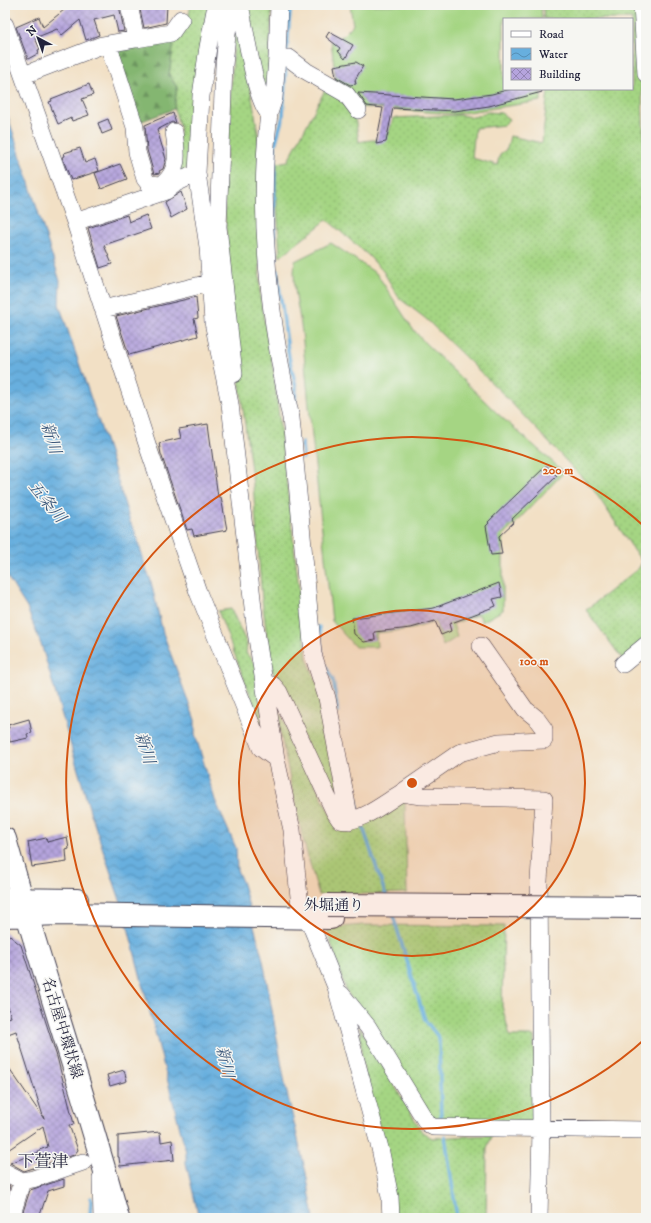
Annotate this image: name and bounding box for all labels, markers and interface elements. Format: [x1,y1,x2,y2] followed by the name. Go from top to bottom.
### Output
[18,18,58,58] north arrow
[503,18,633,90] legend
[24,23,40,39] text: N
[539,27,564,42] text: Road
[538,47,568,62] text: Water
[539,67,580,82] text: Building
[37,420,66,458] water label: 新川
[543,463,573,478] text: 200 m
[24,477,71,528] water label: 五条川
[520,654,548,669] text: 100 m
[131,730,160,768] water label: 新川
[405,776,419,790] centre of rings
[304,896,364,915] street label: 外堀通り
[38,975,86,1081] street label: 名古屋中環状線
[212,1044,239,1082] water label: 新川
[18,1151,69,1173] district label: 下萱津

